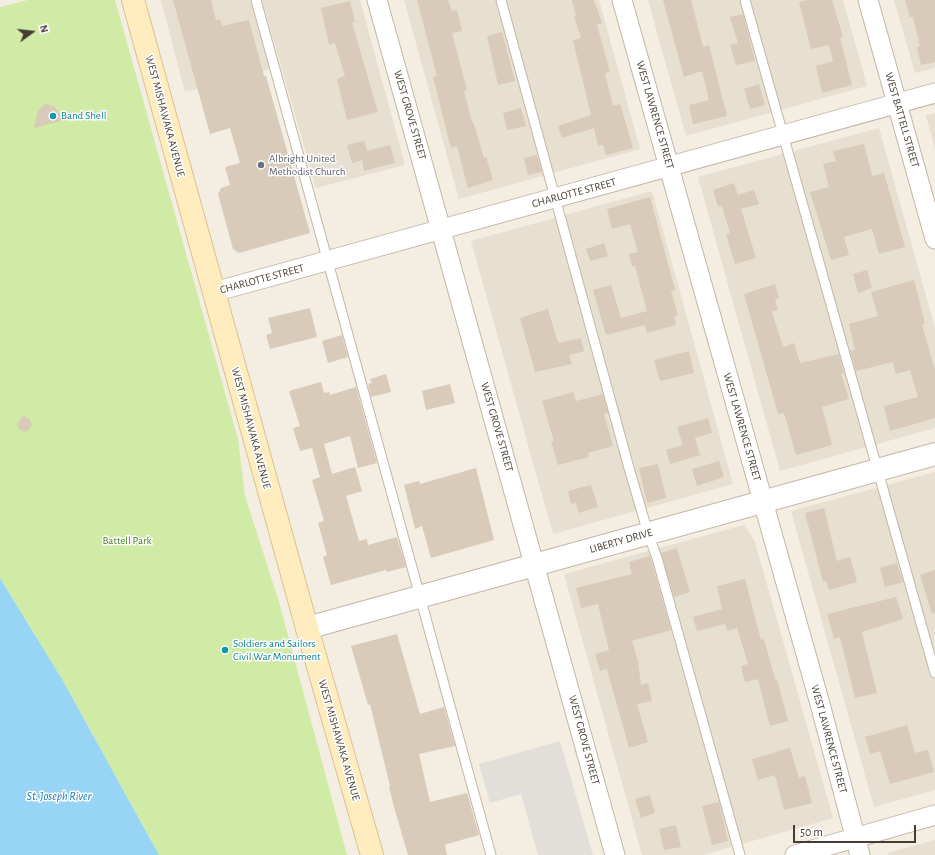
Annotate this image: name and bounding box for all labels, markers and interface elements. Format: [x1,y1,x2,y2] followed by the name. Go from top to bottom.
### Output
[12,12,52,52] north arrow
[38,24,50,34] text: N
[142,54,188,178] street label: WEST MISHAWAKA AVENUE
[633,59,677,171] street label: WEST LAWRENCE STREET
[391,69,429,161] street label: WEST GROVE STREET
[882,71,922,169] street label: WEST BATTELL STREET
[61,109,106,123] place label: Band Shell
[48,111,58,121] marker: Band Shell
[269,152,345,178] place label: Albright United Methodist Church
[256,160,266,170] marker: Albright United Methodist Church
[530,175,618,211] street label: CHARLOTTE STREET
[218,261,306,297] street label: CHARLOTTE STREET
[228,366,274,490] street label: WEST MISHAWAKA AVENUE
[720,371,764,483] street label: WEST LAWRENCE STREET
[478,381,516,473] street label: WEST GROVE STREET
[588,526,654,556] street label: LIBERTY DRIVE
[102,534,152,548] park label: Battell Park
[233,637,321,663] place label: Soldiers and Sailors Civil War Monument
[220,645,230,655] marker: Soldiers and Sailors Civil War Monument
[315,678,363,802] street label: WEST MISHAWAKA AVENUE
[808,683,850,795] street label: WEST LAWRENCE STREET
[566,694,602,786] street label: WEST GROVE STREET
[27,789,91,803] water label: St. Joseph River
[795,817,918,843] scale bar
[800,826,823,838] text: 50 m

